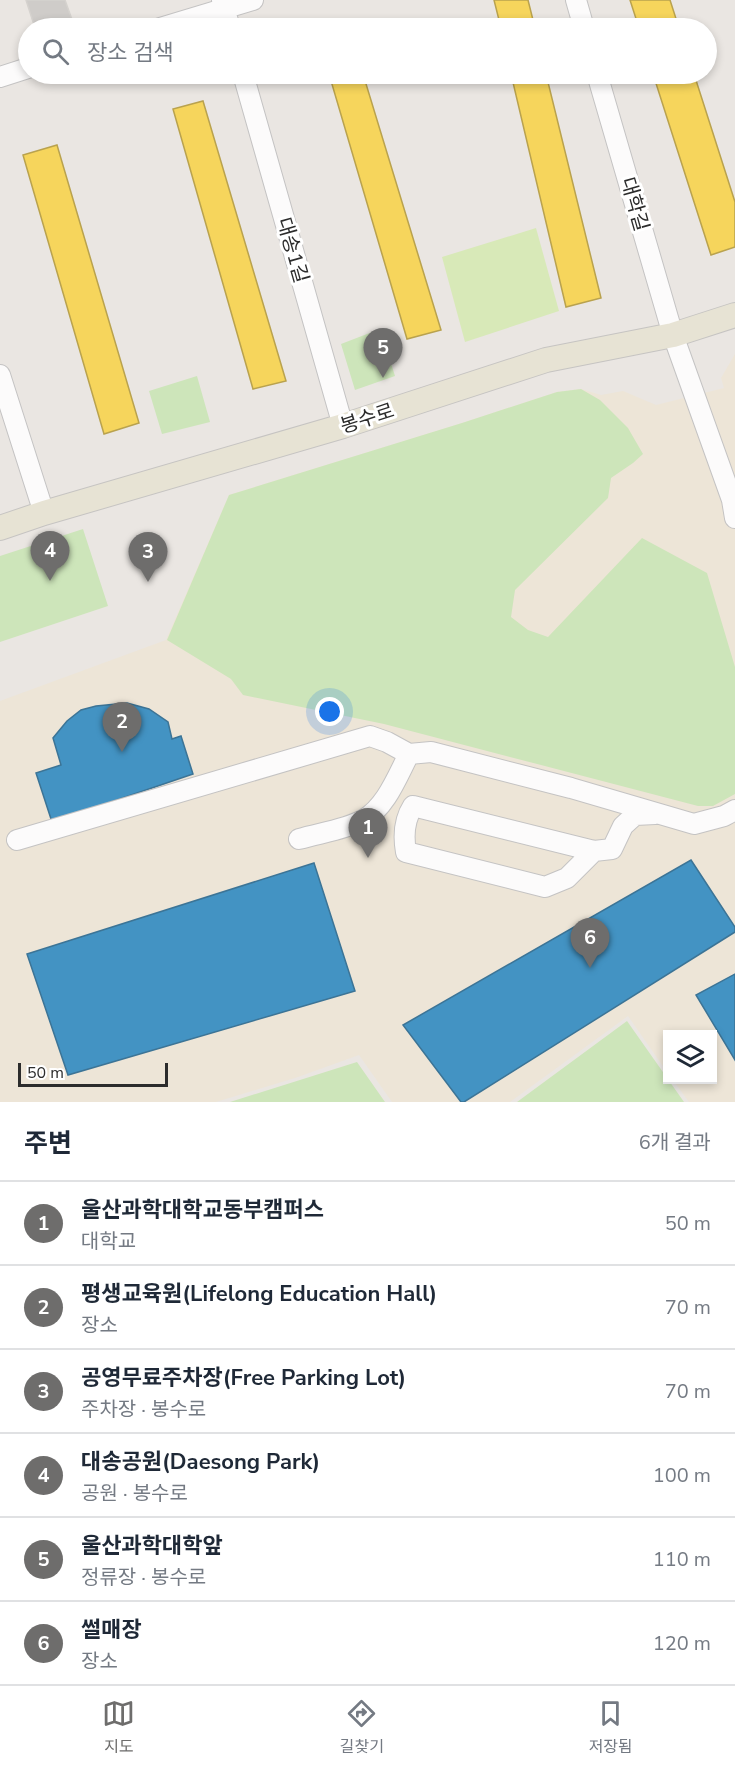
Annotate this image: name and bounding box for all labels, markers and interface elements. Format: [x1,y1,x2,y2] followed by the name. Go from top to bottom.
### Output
[18,18,717,84] search box
[39,35,72,68] icon: search
[87,38,174,68] text: 장소 검색
[614,174,655,234] street label: 대학길
[270,214,315,286] street label: 대송1길
[364,328,403,378] pin: 5
[337,397,398,440] street label: 봉수로
[31,532,70,581] pin: 4
[128,532,168,582] pin: 3
[315,697,344,726] your location
[102,702,142,752] pin: 2
[348,808,388,858] pin: 1
[570,918,610,968] pin: 6
[663,1030,717,1084] map controls
[663,1030,717,1084] button: layers
[18,1060,168,1088] scale bar
[27,1062,64,1084] text: 50 m
[24,1126,72,1161] text: 주변
[639,1129,711,1156] text: 6개 결과
[81,1195,324,1225] text: 울산과학대학교동부캠퍼스
[38,1210,50,1237] text: 1
[665,1210,711,1237] text: 50 m
[81,1228,136,1255] text: 대학교
[81,1279,437,1309] text: 평생교육원(Lifelong Education Hall)
[38,1294,50,1321] text: 2
[665,1294,711,1321] text: 70 m
[81,1312,118,1339] text: 장소
[81,1363,406,1393] text: 공영무료주차장(Free Parking Lot)
[38,1378,50,1405] text: 3
[665,1378,711,1405] text: 70 m
[81,1396,206,1423] text: 주차장 · 봉수로
[81,1447,320,1477] text: 대송공원(Daesong Park)
[38,1462,50,1489] text: 4
[653,1462,711,1489] text: 100 m
[81,1480,188,1507] text: 공원 · 봉수로
[81,1531,223,1561] text: 울산과학대학앞
[38,1546,50,1573] text: 5
[653,1546,711,1573] text: 110 m
[81,1564,206,1591] text: 정류장 · 봉수로
[81,1615,142,1645] text: 썰매장
[38,1630,50,1657] text: 6
[653,1630,711,1657] text: 120 m
[81,1648,118,1675] text: 장소
[102,1697,135,1758] tab: 지도
[340,1697,384,1758] tab: 길찾기
[589,1697,633,1758] tab: 저장됨

